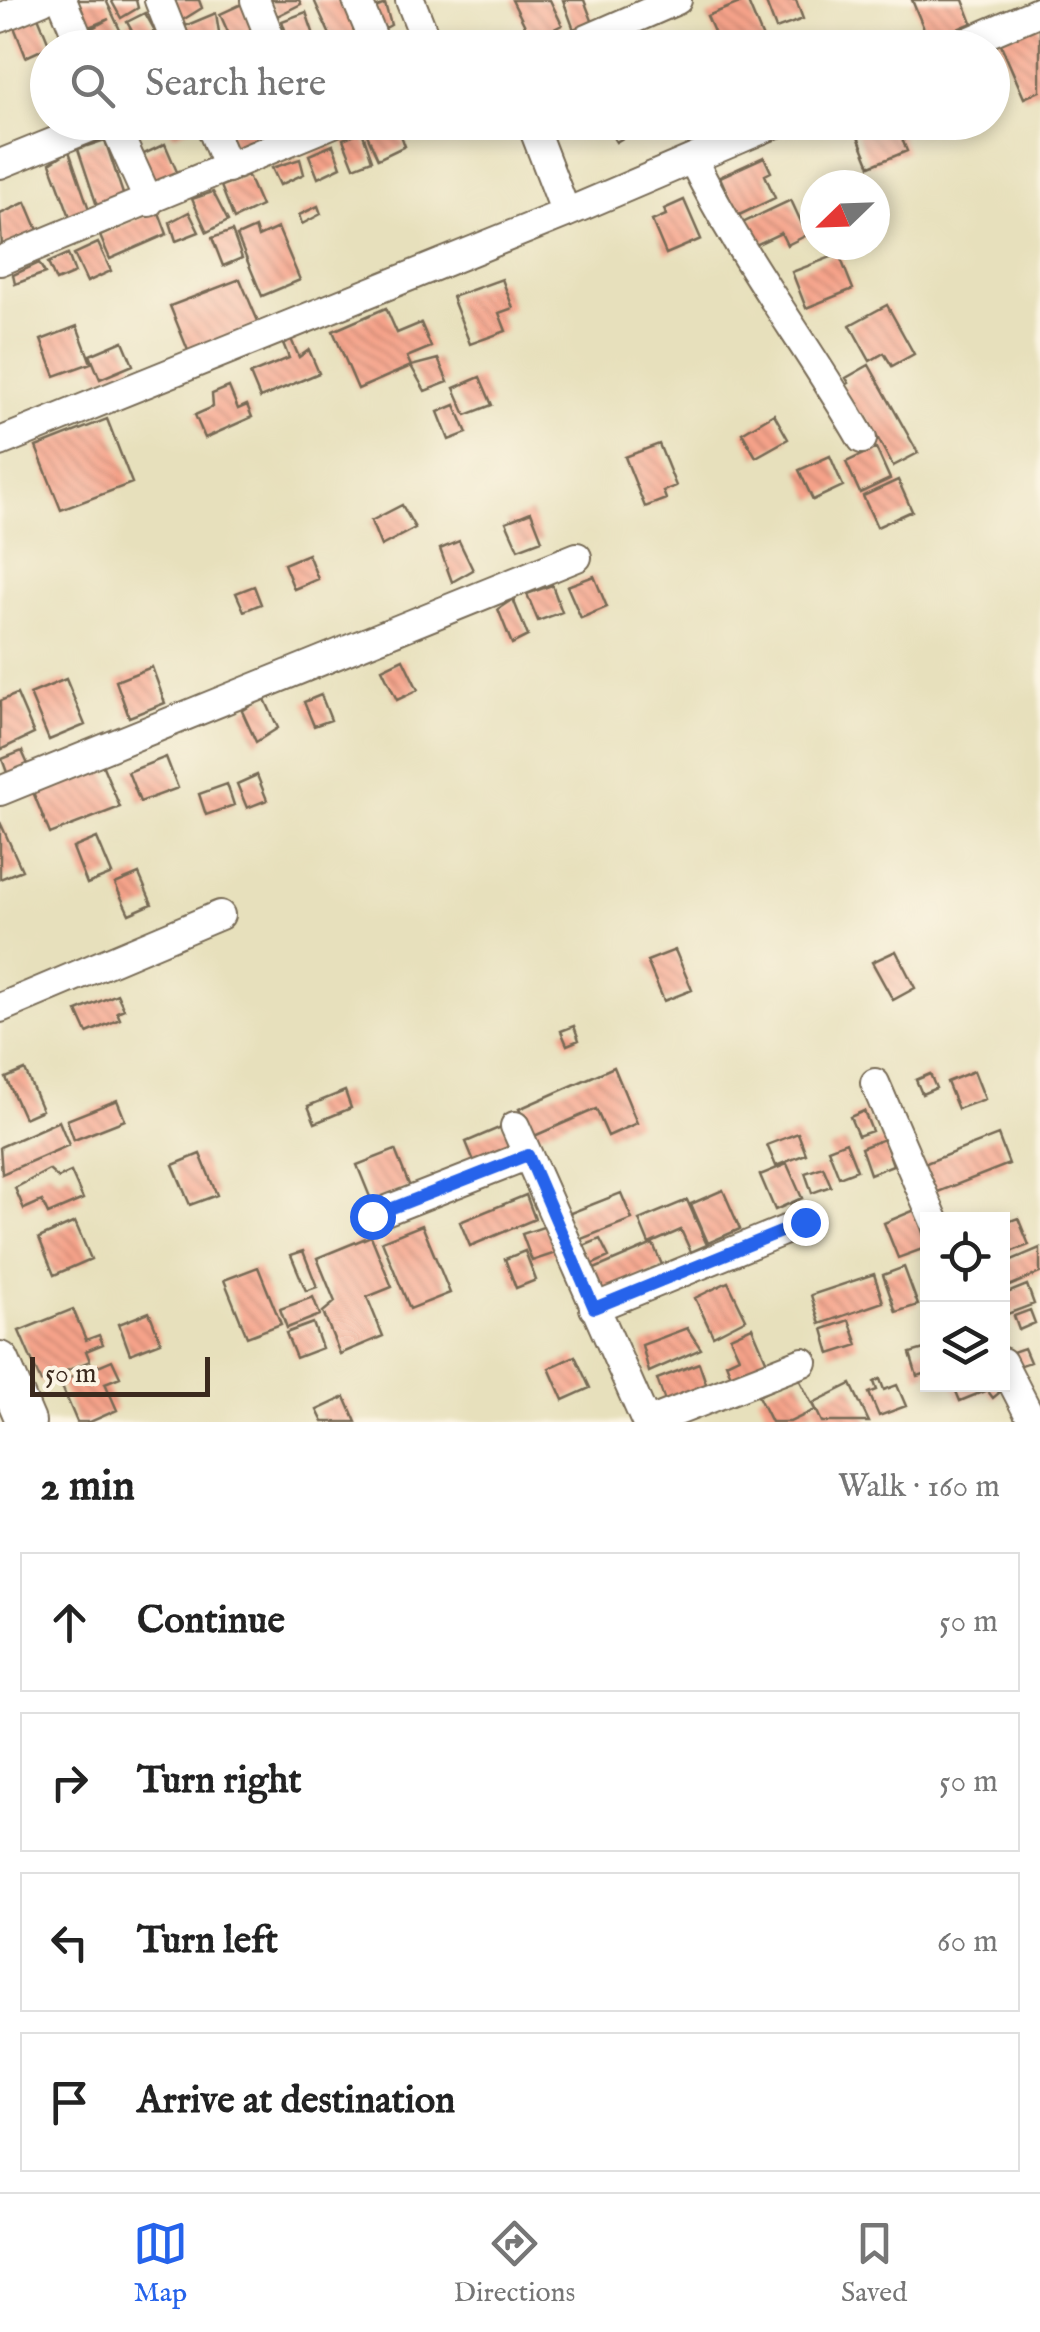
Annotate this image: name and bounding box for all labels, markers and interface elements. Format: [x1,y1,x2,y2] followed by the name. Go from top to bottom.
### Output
[30,30,1010,140] search box
[65,58,120,113] icon: search
[145,61,326,109] text: Search here
[800,170,890,260] north arrow
[350,1194,396,1240] route start
[783,1200,829,1246] route end
[920,1212,1010,1392] map controls
[920,1212,1010,1302] button: locate
[920,1302,1010,1392] button: layers
[30,1352,210,1396] scale bar
[45,1357,97,1392] text: 50 m
[40,1461,135,1514] text: 2 min
[838,1467,1000,1508] text: Walk · 160 m
[42,1595,97,1650] icon: ahead
[137,1598,285,1646] text: Continue
[939,1602,998,1643] text: 50 m
[42,1755,97,1810] icon: right
[137,1758,301,1806] text: Turn right
[939,1762,998,1803] text: 50 m
[42,1915,97,1970] icon: left
[137,1918,278,1966] text: Turn left
[937,1922,998,1963] text: 60 m
[42,2075,97,2130] icon: arrive
[137,2078,455,2126] text: Arrive at destination
[133,2216,188,2311] tab: Map
[453,2216,575,2311] tab: Directions
[841,2216,907,2311] tab: Saved

